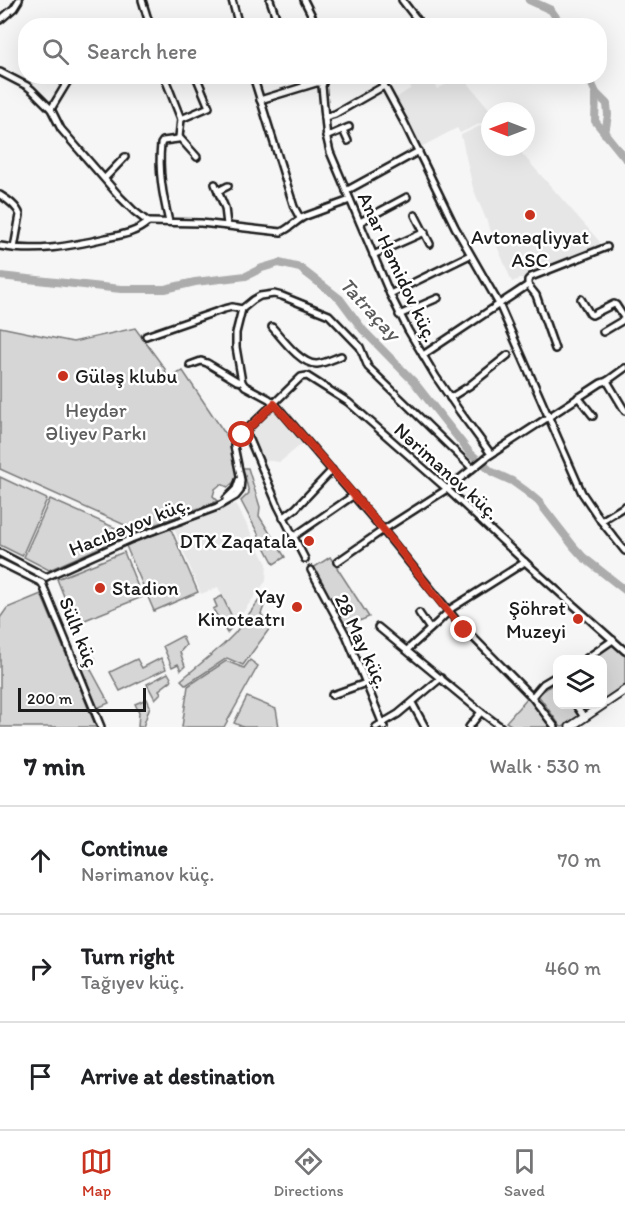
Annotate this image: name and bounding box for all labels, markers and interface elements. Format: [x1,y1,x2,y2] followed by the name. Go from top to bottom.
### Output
[18,18,607,84] search box
[39,35,72,68] icon: search
[87,38,197,65] text: Search here
[481,102,535,156] north arrow
[353,188,443,346] street label: Anar Həmidov küç.
[523,208,537,222] marker: Avtonəqliyyat ASC
[471,225,590,272] place label: Avtonəqliyyat ASC
[335,272,407,347] water label: Tatraçay
[75,364,177,388] place label: Güləş klubu
[56,369,70,383] marker: Güləş klubu
[45,398,147,445] park label: Heydər Əliyev Parkı
[389,417,505,525] street label: Nərimanov küç.
[228,421,254,447] route start
[65,491,193,561] street label: Hacıbəyov küç.
[179,529,298,553] place label: DTX Zaqatala
[302,534,316,548] marker: DTX Zaqatala
[112,576,179,600] place label: Stadion
[93,581,107,595] marker: Stadion
[198,584,286,631] place label: Yay Kinoteatrı
[330,590,394,692] street label: 28 May küç.
[54,593,104,671] street label: Sülh küç
[506,596,566,643] place label: Şöhrət Muzeyi
[290,600,304,614] marker: Yay Kinoteatrı
[571,612,585,626] marker: Şöhrət Muzeyi
[450,616,476,642] route end
[553,655,607,709] map controls
[553,655,607,709] button: layers
[18,685,146,712] scale bar
[27,689,72,708] text: 200 m
[24,750,85,782] text: 7 min
[490,754,601,778] text: Walk · 530 m
[81,835,168,862] text: Continue
[24,844,57,877] icon: ahead
[557,848,601,872] text: 70 m
[81,862,214,886] text: Nərimanov küç.
[81,943,175,970] text: Turn right
[24,952,57,985] icon: right
[545,956,601,980] text: 460 m
[81,970,184,994] text: Tağıyev küç.
[24,1060,57,1093] icon: arrive
[81,1063,275,1090] text: Arrive at destination
[80,1145,113,1200] tab: Map
[273,1145,344,1200] tab: Directions
[504,1145,545,1200] tab: Saved

